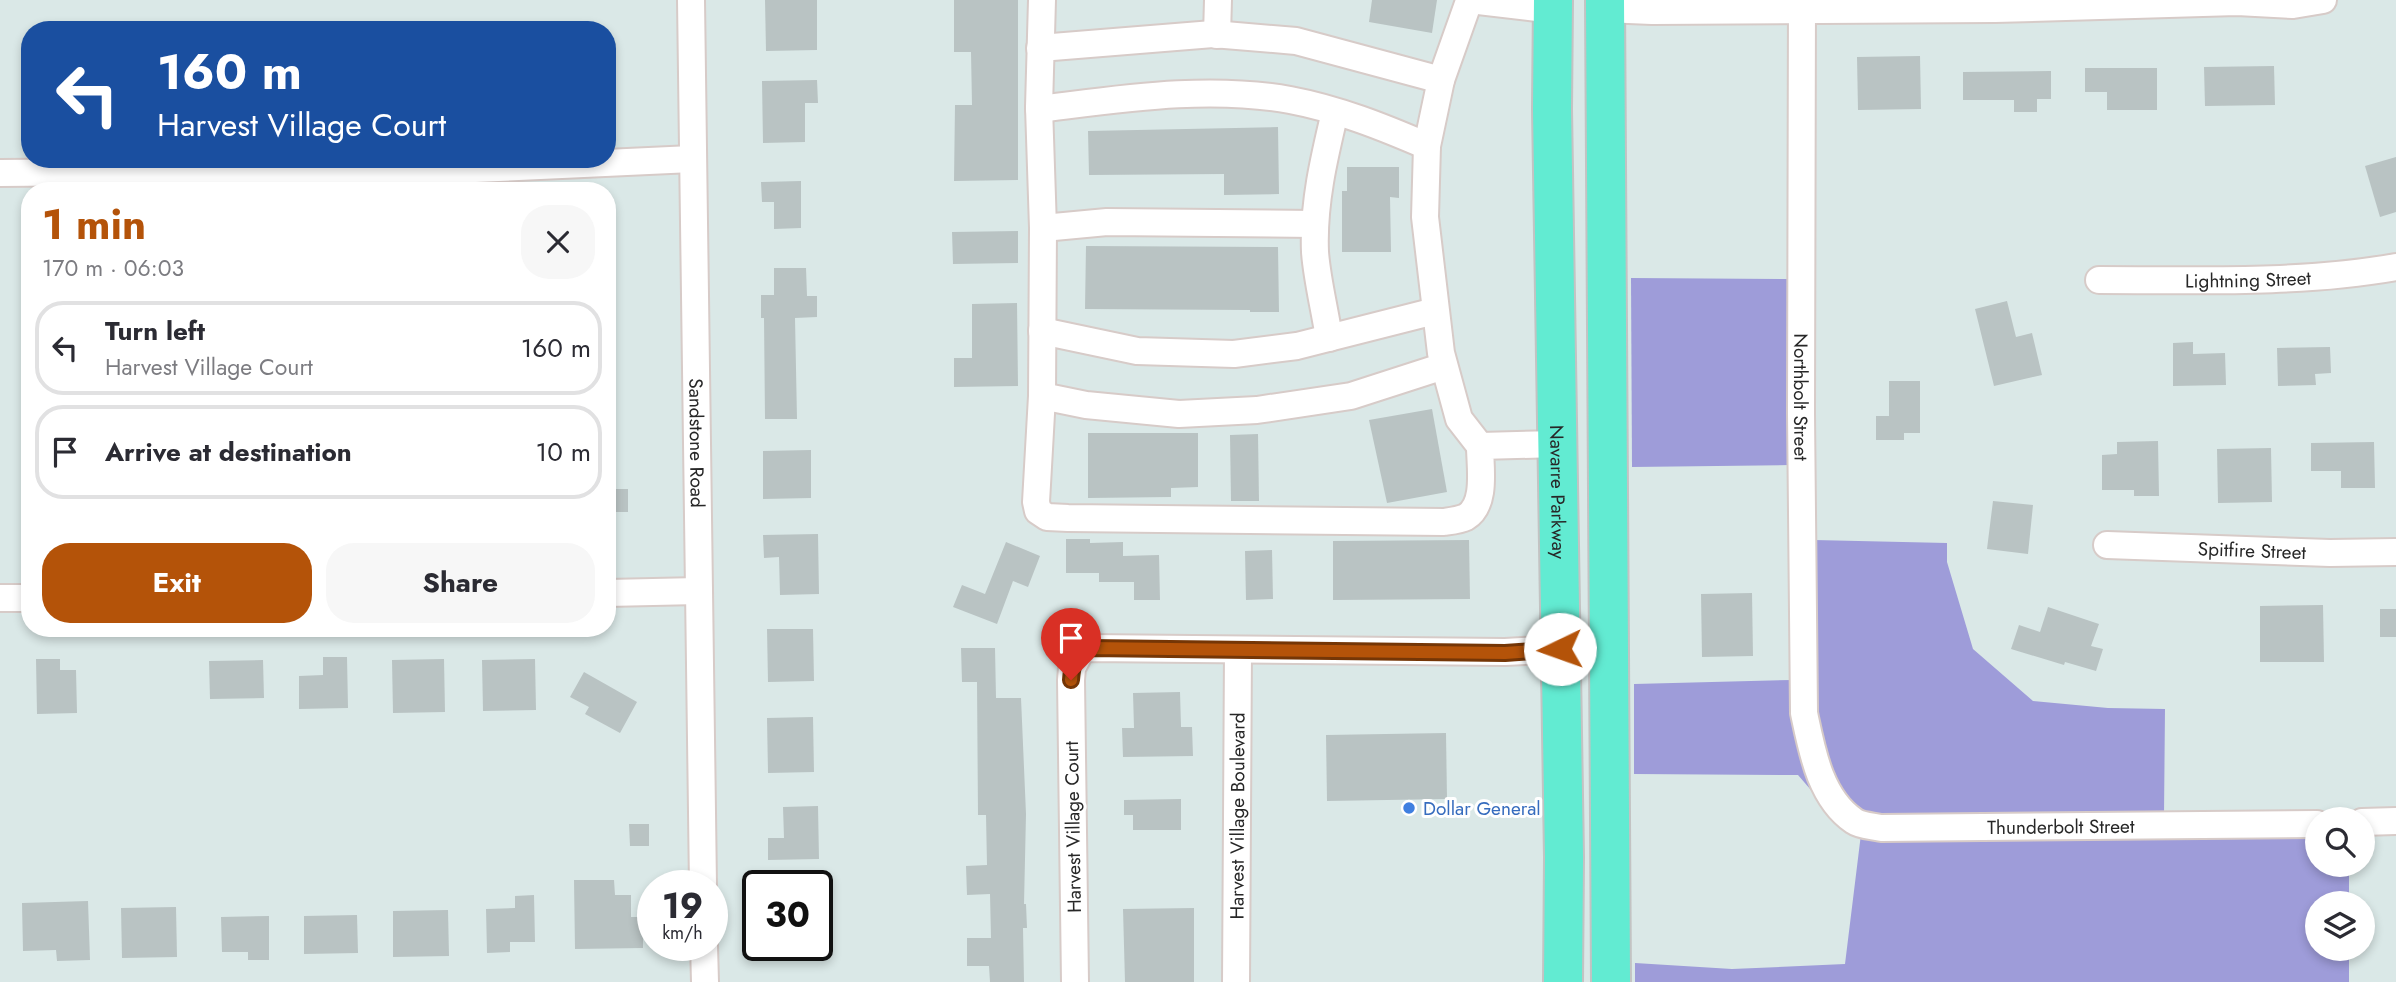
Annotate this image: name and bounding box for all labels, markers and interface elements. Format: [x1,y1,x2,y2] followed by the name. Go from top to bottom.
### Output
[157,37,302,107] text: 160 m
[42,49,133,140] icon: left
[157,102,446,148] text: Harvest Village Court
[42,194,146,255] text: 1 min
[521,205,595,279] button: close
[42,251,184,285] text: 170 m · 06:03
[2185,264,2312,294] street label: Lightning Street
[105,312,205,350] text: Turn left
[46,329,84,367] icon: left
[521,329,591,367] text: 160 m
[1787,333,1815,461] street label: Northbolt Street
[105,350,313,384] text: Harvest Village Court
[683,378,711,508] street label: Sandstone Road
[1544,425,1573,560] street label: Navarre Parkway
[46,433,84,471] icon: arrive
[105,433,352,471] text: Arrive at destination
[536,433,591,471] text: 10 m
[2197,535,2307,566] street label: Spitfire Street
[42,543,312,623] button: Exit
[326,543,595,623] button: Share
[1041,608,1101,680] pin
[1523,612,1597,686] position arrow
[1052,619,1090,657] icon: arrive
[1223,712,1251,920] street label: Harvest Village Boulevard
[1058,740,1088,913] street label: Harvest Village Court
[1423,795,1541,822] place label: Dollar General
[1401,800,1417,816] marker: Dollar General
[2305,807,2375,961] map controls
[2305,807,2375,877] button: search
[1987,812,2135,841] street label: Thunderbolt Street
[742,870,833,961] speed limit sign: 30
[662,881,703,931] text: 19
[2305,891,2375,961] button: layers
[662,920,703,946] text: km/h

